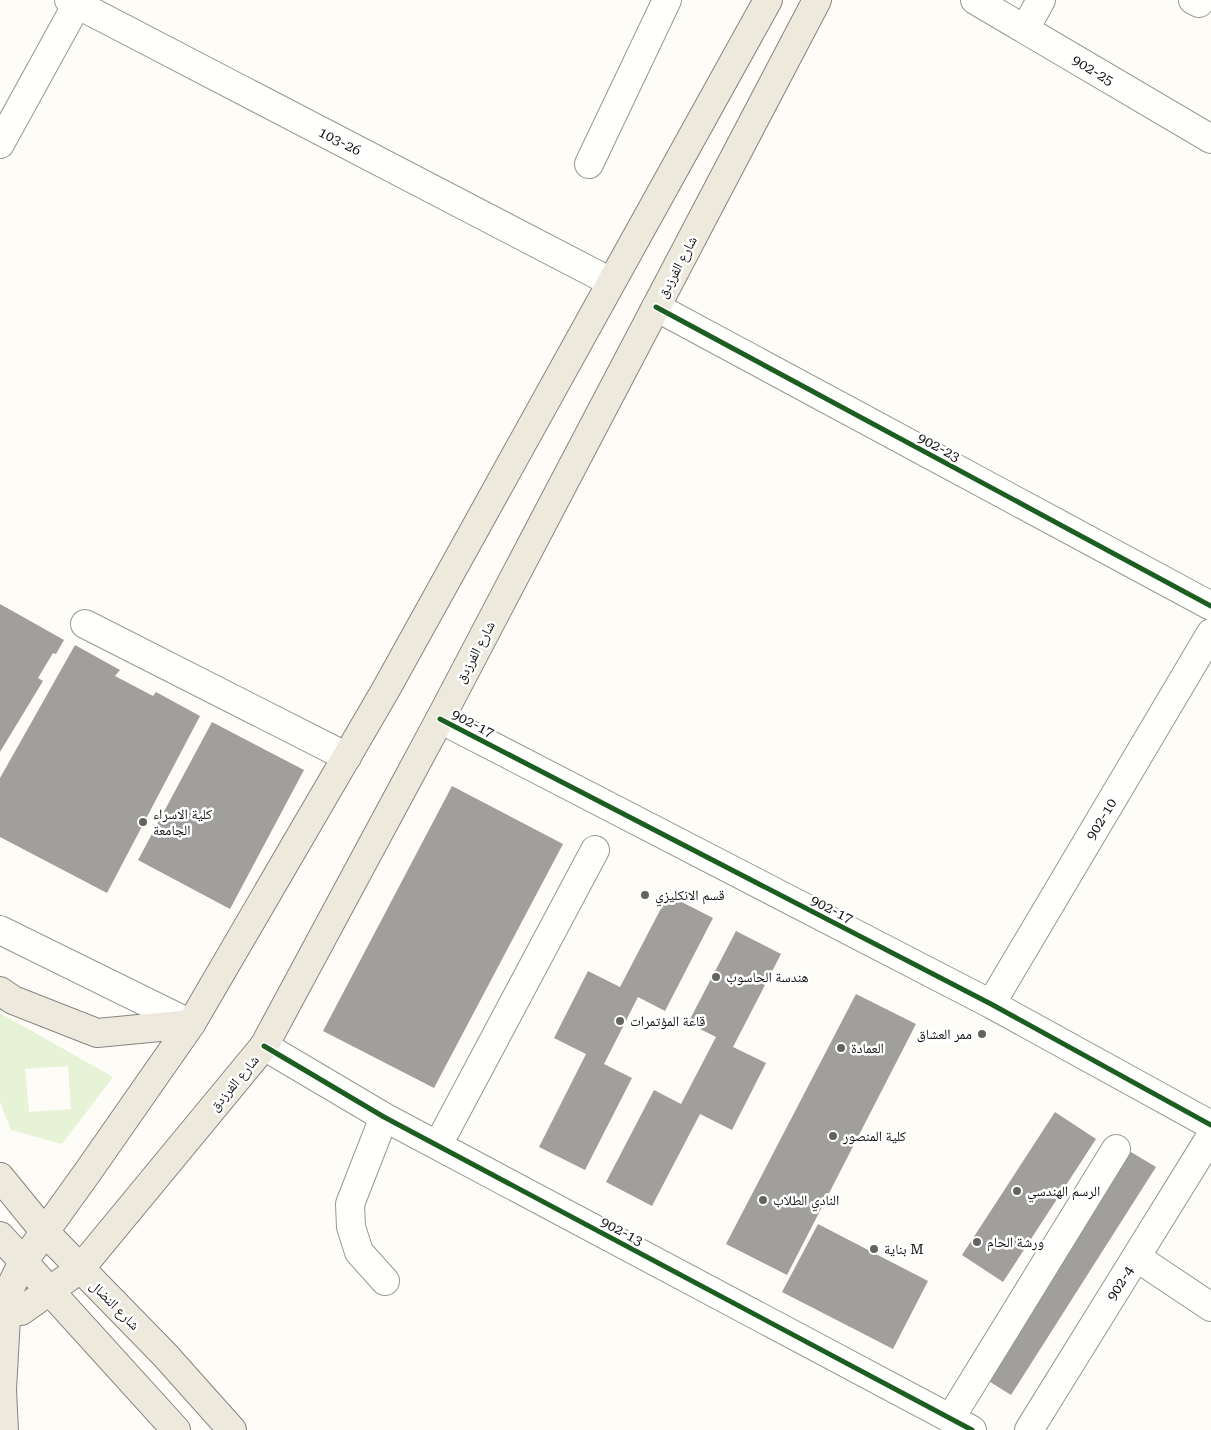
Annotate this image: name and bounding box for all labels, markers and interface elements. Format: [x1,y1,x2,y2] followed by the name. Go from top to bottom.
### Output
[1069,51,1117,89] street label: 902-25
[316,124,364,159] street label: 103-26
[654,233,702,302] street label: شارع الفرزدق
[915,429,963,465] street label: 902-23
[452,618,500,687] street label: شارع الفرزدق
[449,706,497,741] street label: 902-17
[1082,795,1120,843] street label: 902-10
[153,806,212,838] place label: كلية الاسراء الجامعة
[137,816,149,828] marker: كلية الاسراء الجامعة
[655,887,725,907] place label: قسم الانكليزي
[639,889,651,901] marker: قسم الانكليزي
[808,892,856,927] street label: 902-17
[726,969,809,986] place label: هندسة الحاسوب
[710,971,722,983] marker: هندسة الحاسوب
[630,1013,705,1030] place label: قاعة المؤتمرات
[614,1015,626,1027] marker: قاعة المؤتمرات
[917,1026,972,1043] place label: ممر العشاق
[976,1028,988,1040] marker: ممر العشاق
[851,1040,884,1056] place label: العمادة
[835,1042,847,1054] marker: العمادة
[206,1052,263,1115] street label: شارع الفرزدق
[842,1128,906,1145] place label: كلية المنصور
[827,1130,839,1142] marker: كلية المنصور
[1027,1183,1100,1203] place label: الرسم الهندسي
[1011,1185,1023,1197] marker: الرسم الهندسي
[773,1192,839,1212] place label: النادي الطلاب
[757,1194,769,1206] marker: النادي الطلاب
[598,1213,646,1249] street label: 902-13
[987,1234,1044,1252] place label: ورشة الحام
[971,1236,983,1248] marker: ورشة الحام
[884,1241,924,1257] place label: بناية M
[868,1243,880,1255] marker: بناية M
[1103,1263,1137,1303] street label: 902-4
[86,1277,143,1334] street label: شارع النضال

